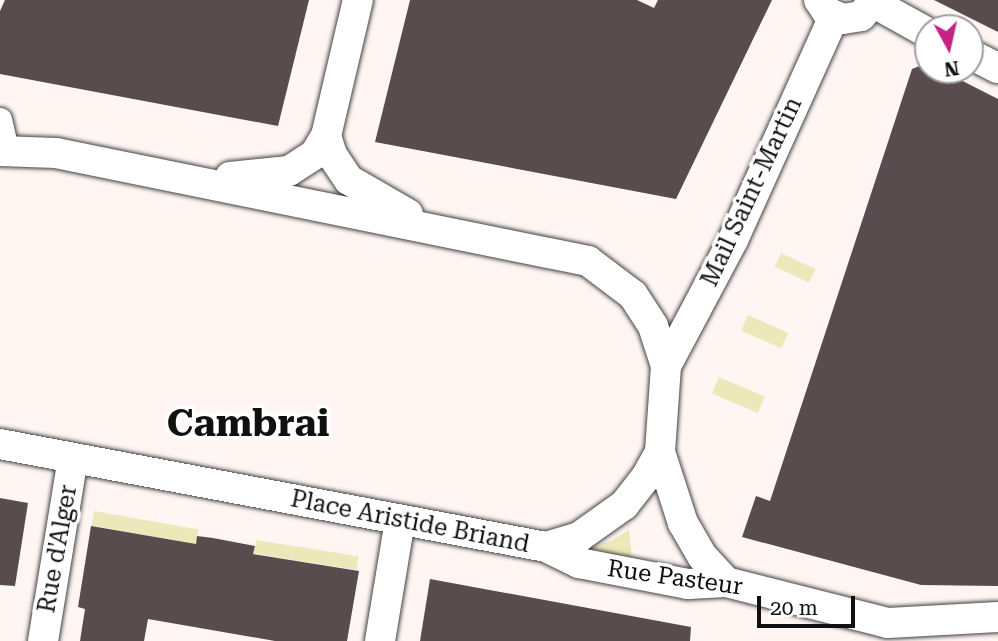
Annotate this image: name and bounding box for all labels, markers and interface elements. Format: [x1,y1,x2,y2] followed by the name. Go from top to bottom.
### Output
[914,14,984,84] north arrow
[943,56,961,81] text: N
[696,93,808,291] street label: Mail Saint-Martin
[167,401,329,447] district label: Cambrai
[33,483,83,615] street label: Rue d'Alger
[288,485,532,559] street label: Place Aristide Briand
[605,554,745,602] street label: Rue Pasteur
[760,582,858,626] scale bar
[770,596,818,620] text: 20 m

